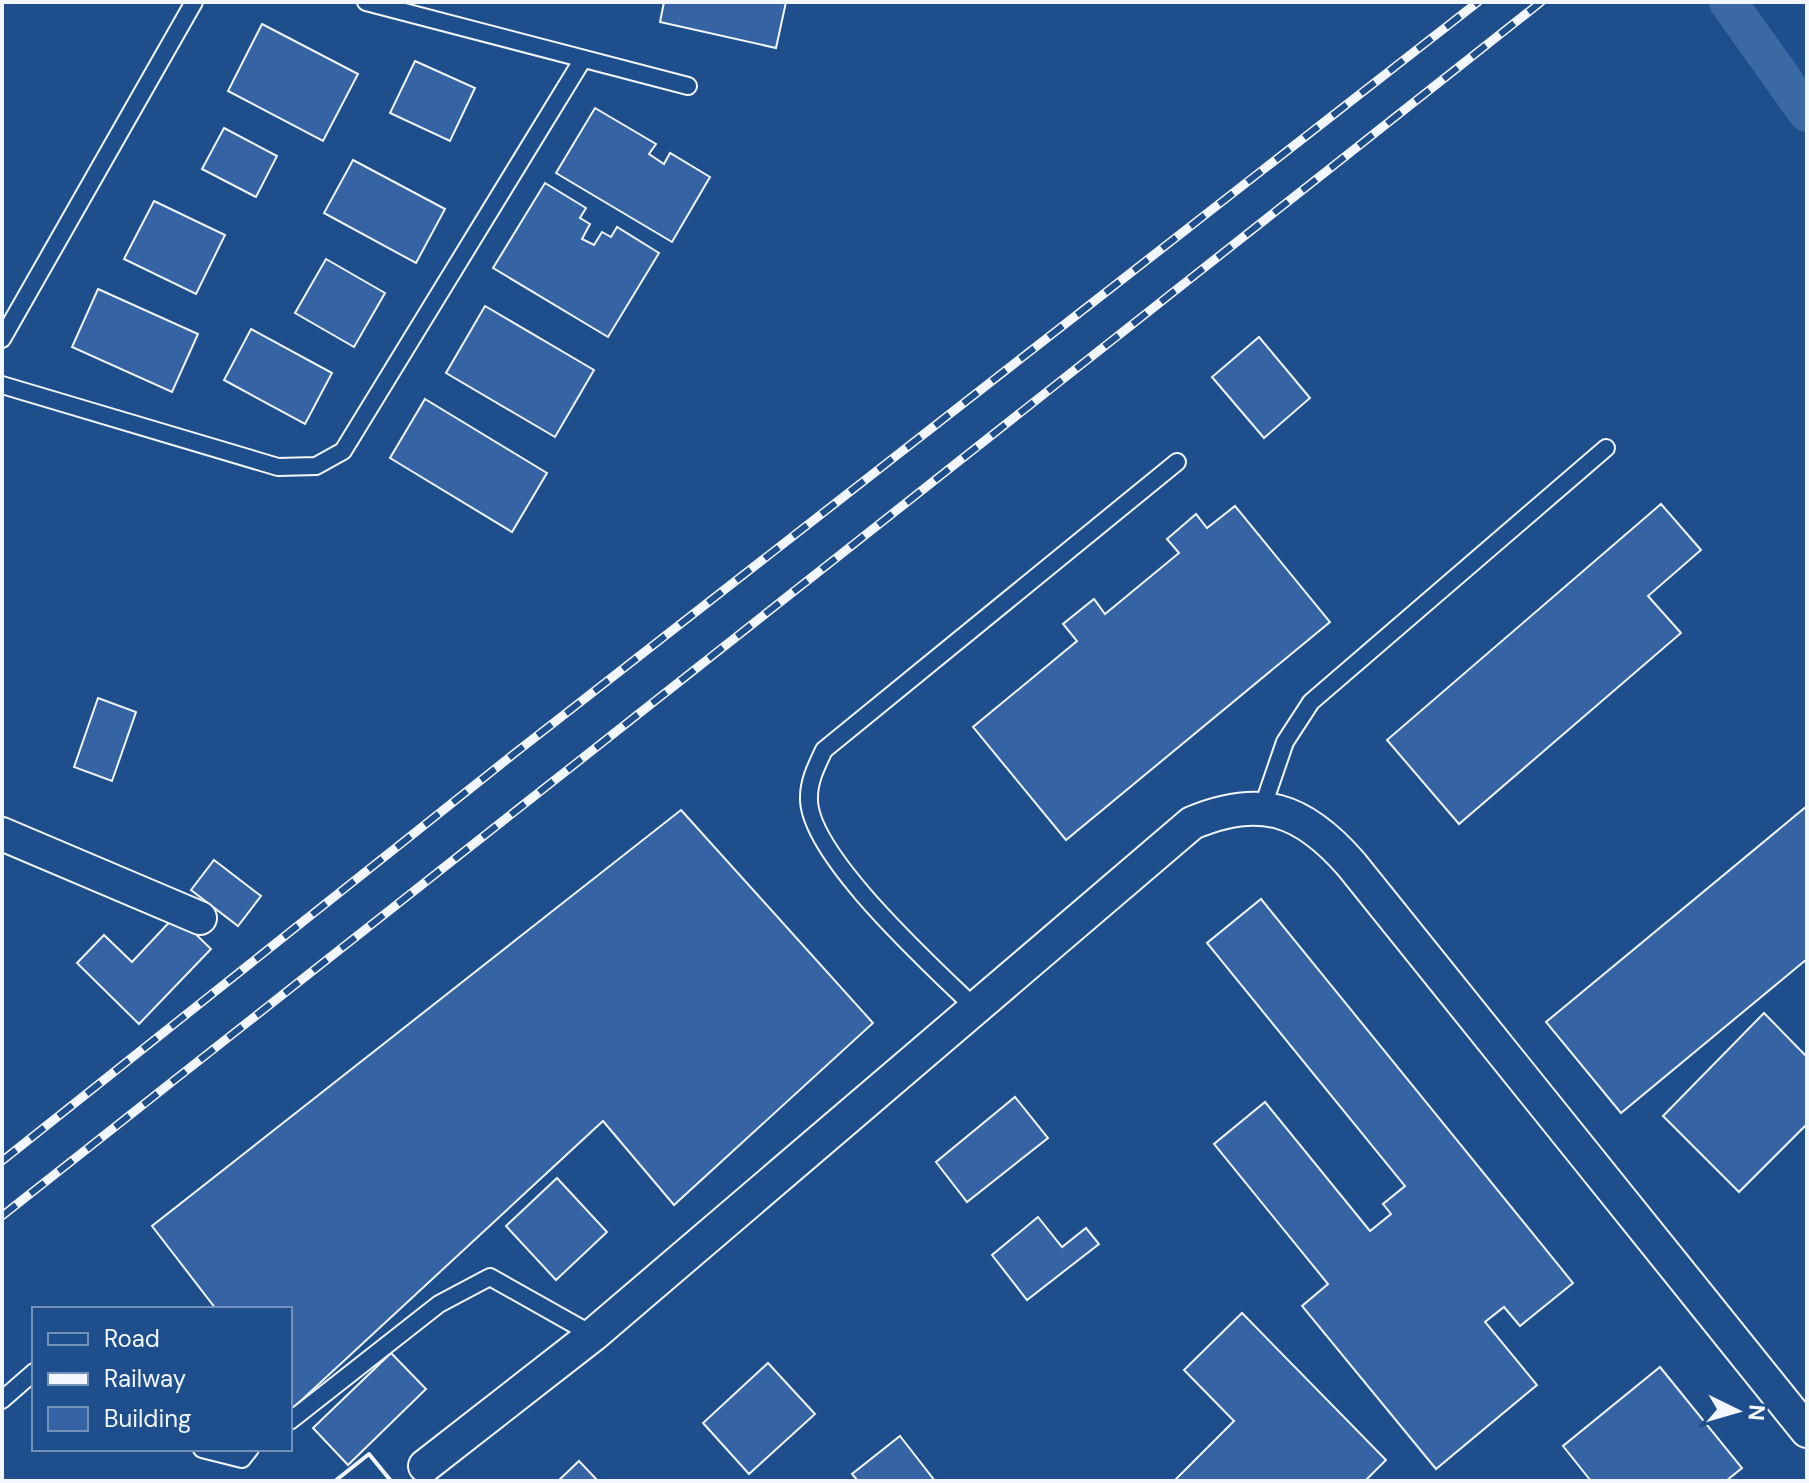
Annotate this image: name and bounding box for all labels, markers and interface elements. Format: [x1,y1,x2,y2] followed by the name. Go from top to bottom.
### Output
[32,1307,292,1451] legend
[104,1323,160,1354] text: Road
[104,1363,186,1394] text: Railway
[1697,1371,1777,1451] north arrow
[104,1403,191,1434] text: Building
[1741,1403,1772,1422] text: N

